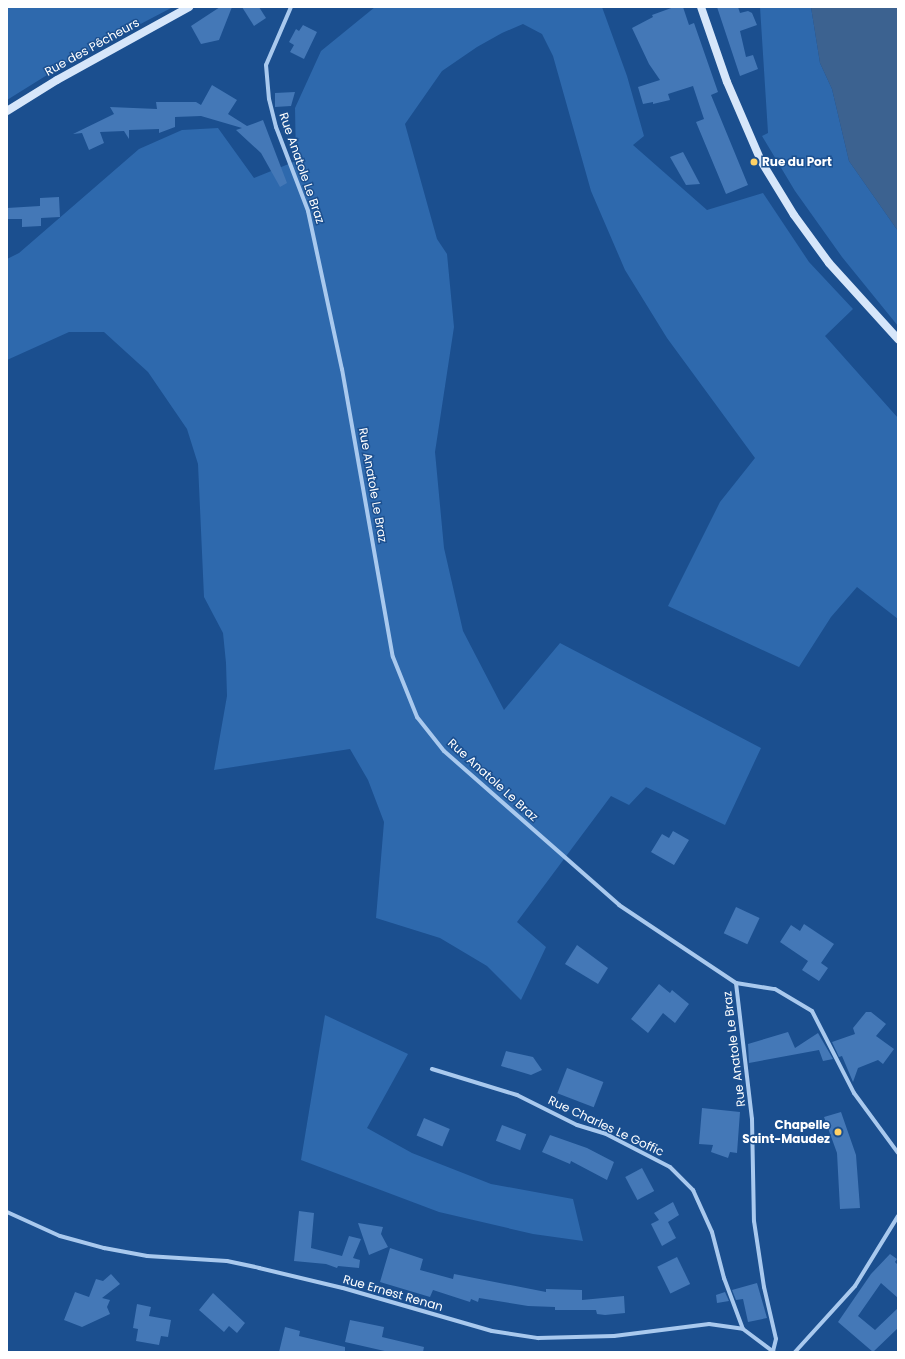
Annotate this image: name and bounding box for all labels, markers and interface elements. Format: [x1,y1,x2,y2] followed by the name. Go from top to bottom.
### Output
[42,15,142,79] street label: Rue des Pêcheurs
[276,111,328,225] street label: Rue Anatole Le Braz
[762,155,832,169] place label: Rue du Port
[749,157,759,167] marker: Rue du Port
[356,426,390,544] street label: Rue Anatole Le Braz
[445,736,541,824] street label: Rue Anatole Le Braz
[720,990,748,1108] street label: Rue Anatole Le Braz
[546,1093,666,1159] street label: Rue Charles Le Goffic
[742,1118,830,1146] place label: Chapelle Saint-Maudez
[833,1127,843,1137] marker: Chapelle Saint-Maudez
[341,1272,445,1314] street label: Rue Ernest Renan

